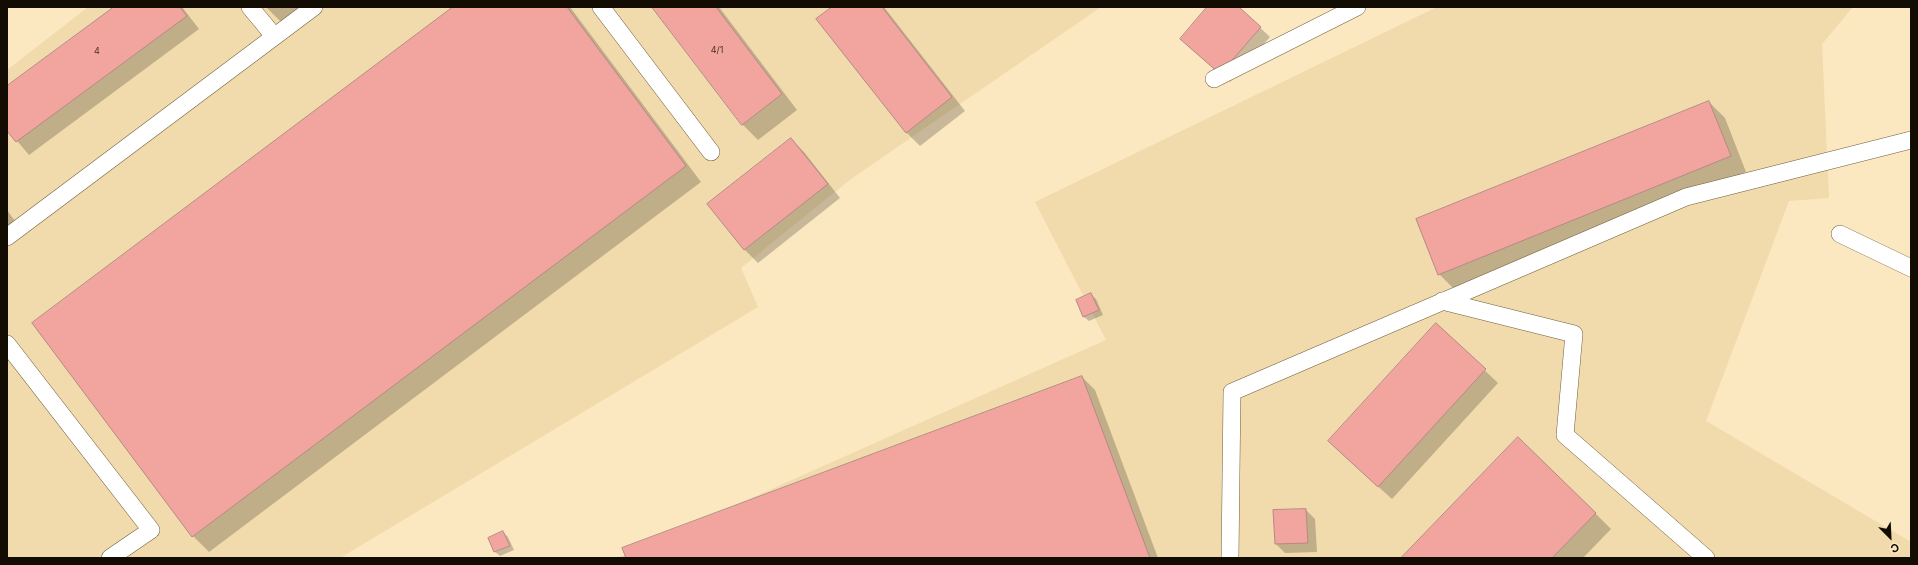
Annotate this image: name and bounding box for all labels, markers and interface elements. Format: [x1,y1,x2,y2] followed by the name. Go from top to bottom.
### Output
[711,45,723,55] house number: 4/1
[94,46,100,56] house number: 4
[1870,517,1910,557] north arrow
[1888,540,1901,556] text: С

